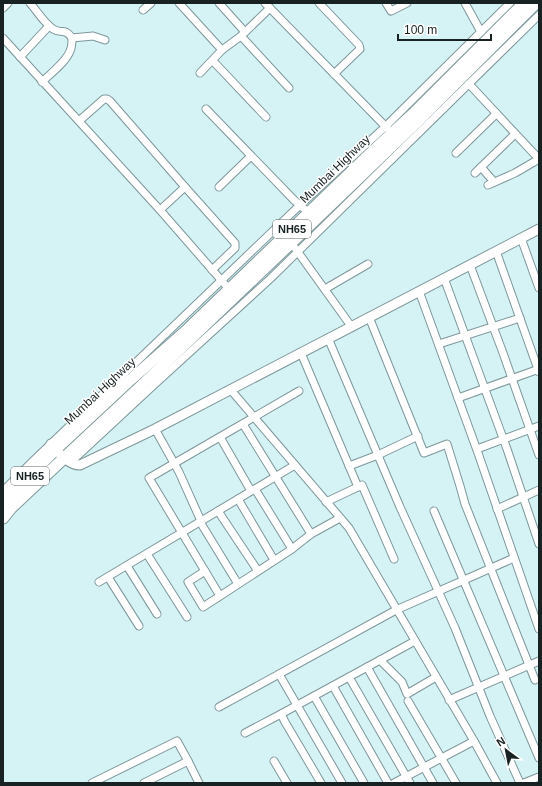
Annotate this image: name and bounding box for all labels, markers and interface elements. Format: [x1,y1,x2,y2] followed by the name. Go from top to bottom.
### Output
[398,16,491,42] scale bar
[404,23,437,37] text: 100 m
[297,132,373,206] street label: Mumbai Highway
[273,220,311,238] road number: NH65
[62,354,138,428] street label: Mumbai Highway
[11,467,49,485] road number: NH65
[486,730,526,770] north arrow
[494,734,507,749] text: N

